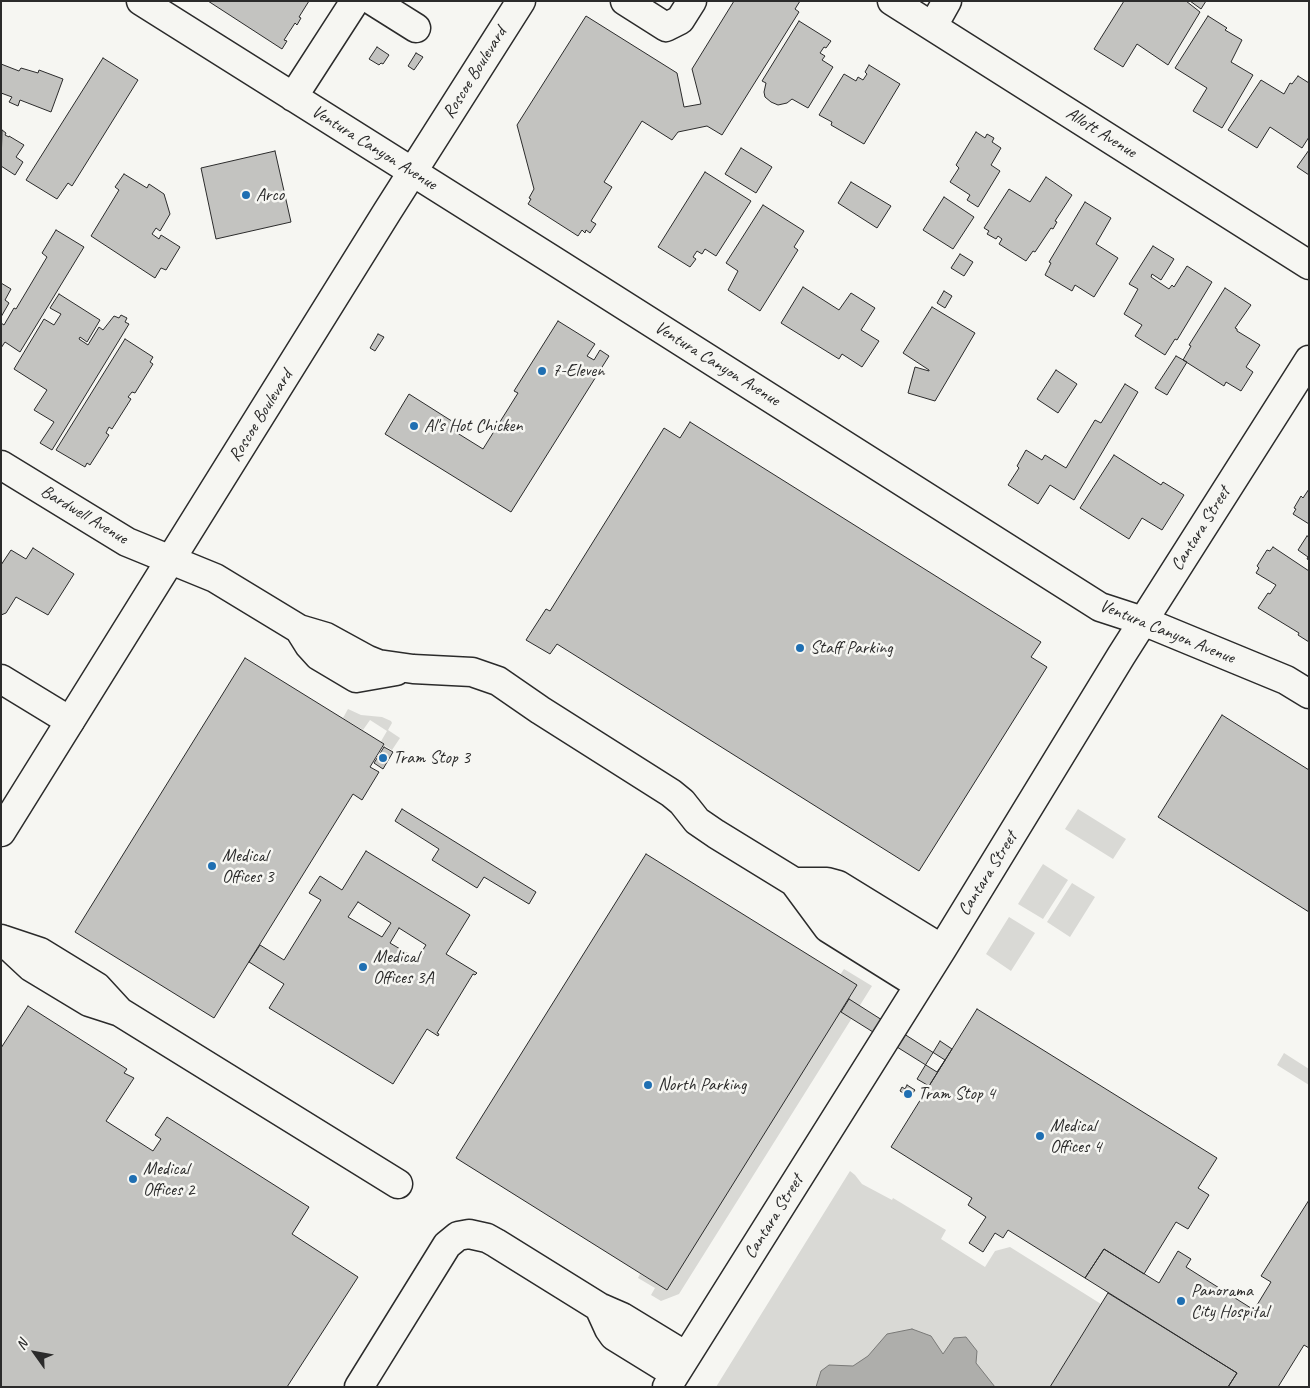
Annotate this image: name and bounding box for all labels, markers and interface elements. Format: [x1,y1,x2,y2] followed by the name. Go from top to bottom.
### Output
[438,23,512,123] street label: Roscoe Boulevard
[307,101,441,195] street label: Ventura Canyon Avenue
[1062,103,1140,163] street label: Allott Avenue
[256,184,284,206] place label: Arco
[240,189,252,201] marker: Arco
[650,317,784,411] street label: Ventura Canyon Avenue
[552,360,604,382] place label: 7-Eleven
[536,365,548,377] marker: 7-Eleven
[224,366,298,466] street label: Roscoe Boulevard
[424,415,523,437] place label: Al's Hot Chicken
[408,420,420,432] marker: Al's Hot Chicken
[37,481,131,549] street label: Bardwell Avenue
[1167,483,1235,575] street label: Cantara Street
[1096,595,1238,669] street label: Ventura Canyon Avenue
[810,637,893,659] place label: Staff Parking
[794,642,806,654] marker: Staff Parking
[393,747,470,769] place label: Tram Stop 3
[377,752,389,764] marker: Tram Stop 3
[954,828,1022,920] street label: Cantara Street
[222,845,274,888] place label: Medical Offices 3
[206,860,218,872] marker: Medical Offices 3
[373,946,434,989] place label: Medical Offices 3A
[357,961,369,973] marker: Medical Offices 3A
[658,1074,747,1096] place label: North Parking
[642,1079,654,1091] marker: North Parking
[918,1083,995,1105] place label: Tram Stop 4
[902,1088,914,1100] marker: Tram Stop 4
[1050,1115,1102,1158] place label: Medical Offices 4
[1034,1130,1046,1142] marker: Medical Offices 4
[143,1158,195,1200] place label: Medical Offices 2
[740,1171,808,1263] street label: Cantara Street
[127,1173,139,1185] marker: Medical Offices 2
[1191,1280,1268,1322] place label: Panorama City Hospital
[1175,1295,1187,1307] marker: Panorama City Hospital
[10,1328,60,1378] north arrow
[12,1337,31,1353] text: N

